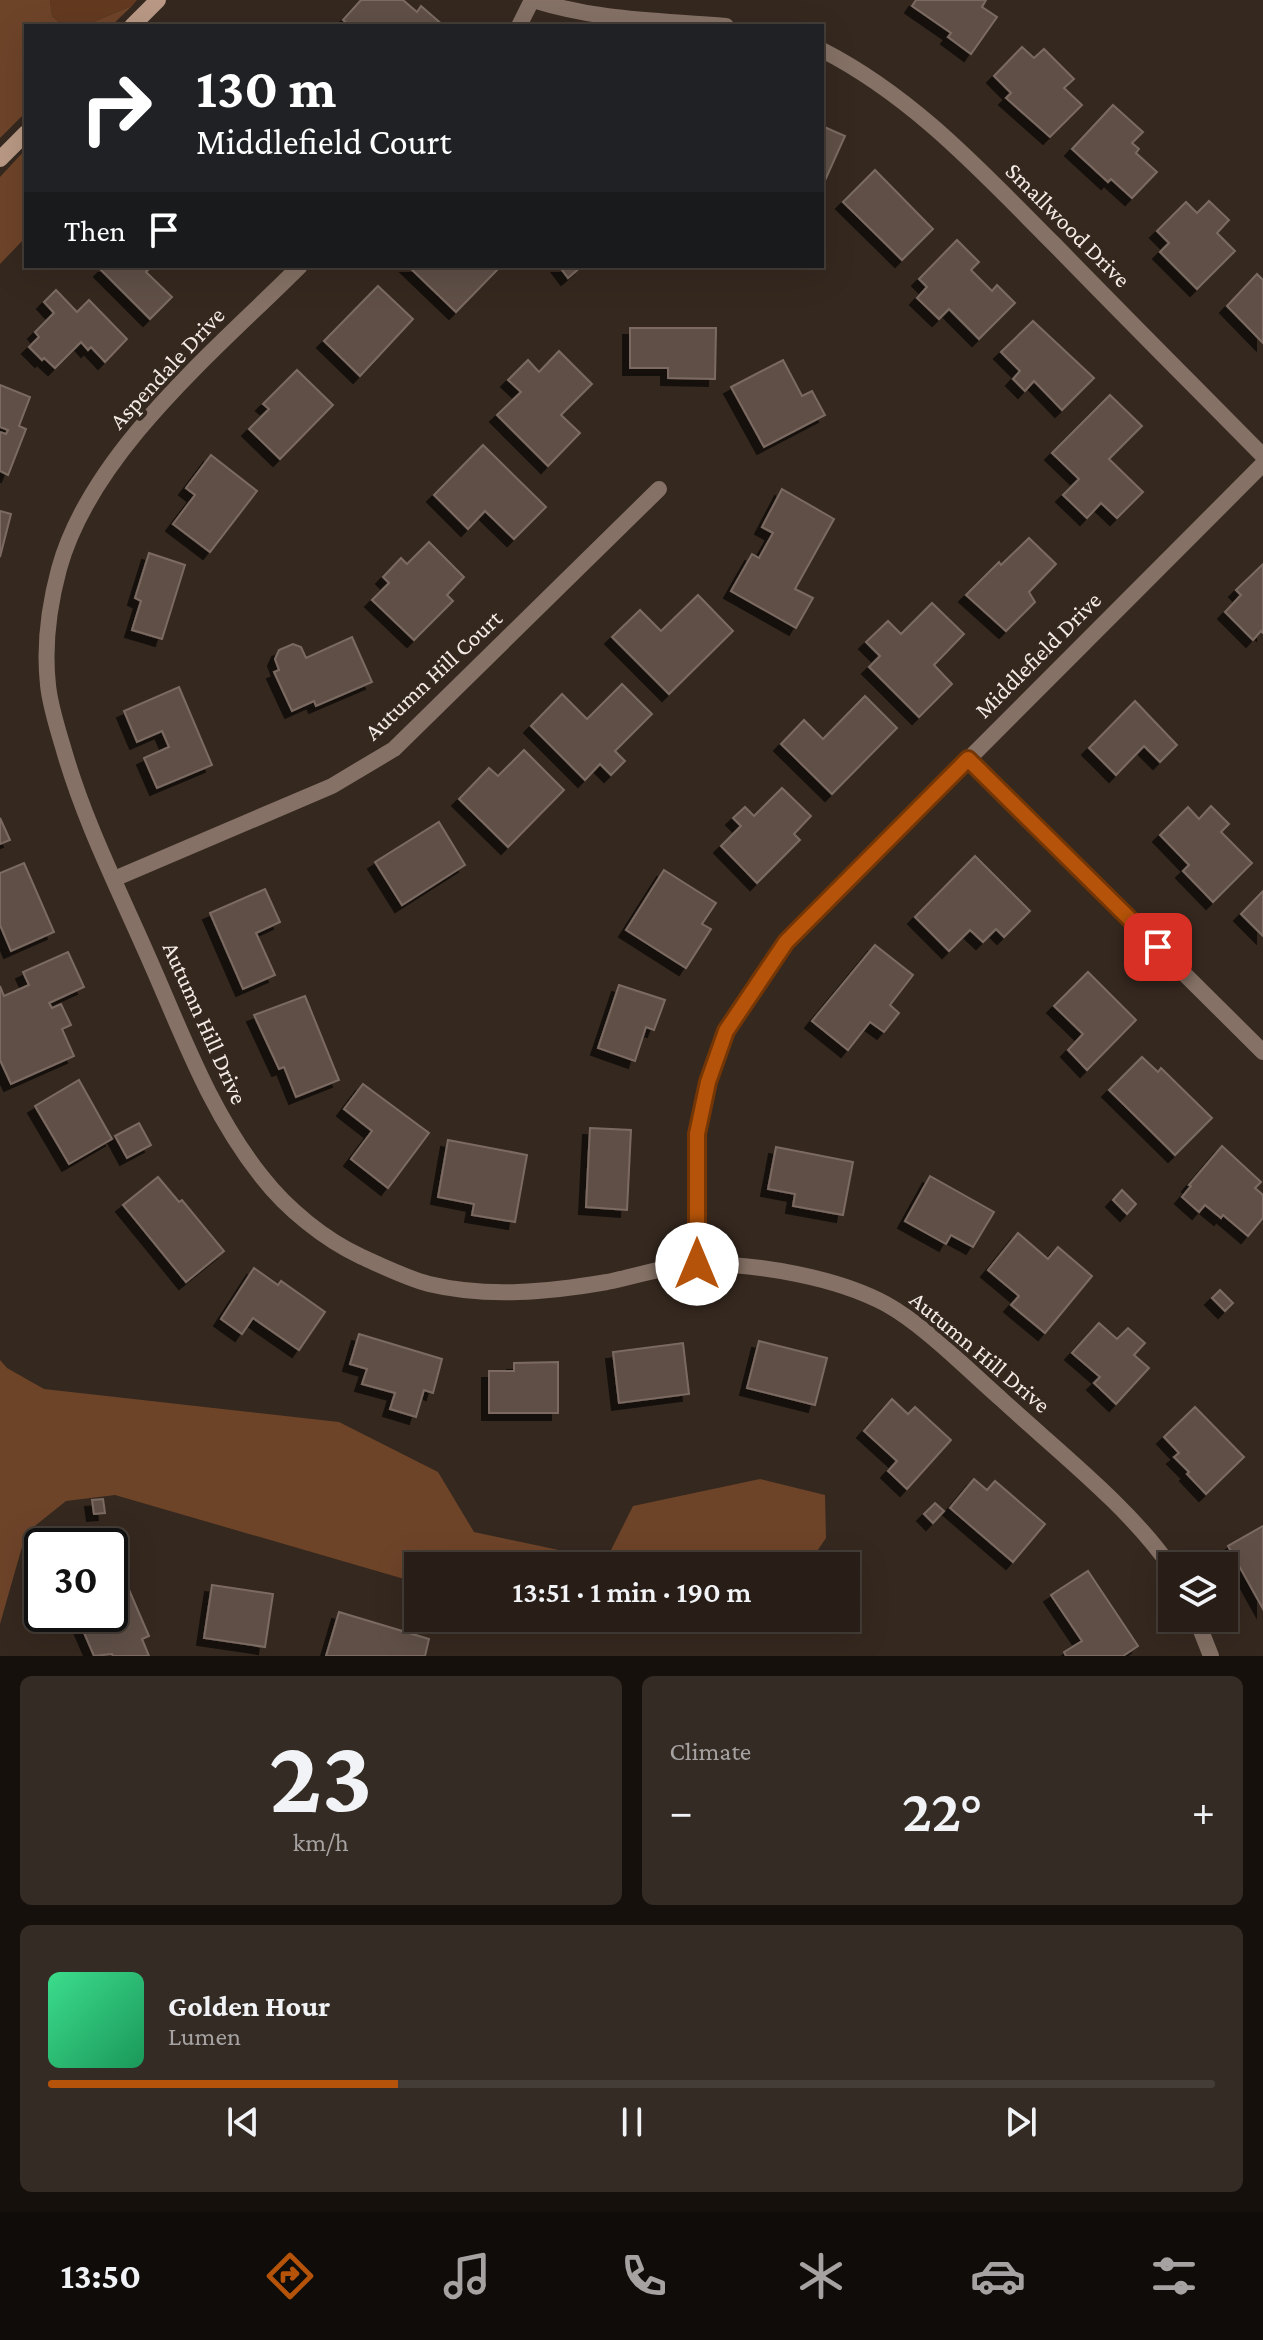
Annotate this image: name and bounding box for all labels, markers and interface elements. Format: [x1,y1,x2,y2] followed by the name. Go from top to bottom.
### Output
[64,56,168,160] icon: right
[196,57,337,119] text: 130 m
[196,122,451,162] text: Middlefield Court
[1001,157,1136,292] street label: Smallwood Drive
[142,208,186,252] icon: arrive
[64,214,126,247] text: Then
[103,301,230,434] street label: Aspendale Drive
[969,586,1106,723] street label: Middlefield Drive
[358,603,508,745] street label: Autumn Hill Court
[1124,913,1192,981] pin
[1136,925,1180,969] icon: arrive
[158,937,253,1108] street label: Autumn Hill Drive
[655,1222,739,1306] position arrow
[905,1285,1056,1418] street label: Autumn Hill Drive
[24,1528,128,1632] speed limit sign: 30
[1158,1552,1238,1632] map controls
[1158,1552,1238,1632] button: layers
[513,1575,751,1608] text: 13:51 · 1 min · 190 m
[269,1718,373,1833] text: 23
[670,1737,751,1766] text: Climate
[902,1777,982,1844] text: 22°
[670,1787,693,1835] text: −
[1192,1787,1215,1835] text: +
[293,1828,349,1857] text: km/h
[168,1989,330,2022] text: Golden Hour
[168,2022,241,2051] text: Lumen
[221,2100,265,2144] icon: previous
[610,2100,654,2144] icon: pause
[999,2100,1043,2144] icon: next
[262,2248,318,2304] icon: directions
[439,2248,495,2304] icon: music
[616,2248,672,2304] icon: phone
[793,2248,849,2304] icon: climate
[970,2248,1026,2304] icon: car
[1146,2248,1202,2304] icon: filters
[60,2256,141,2296] text: 13:50

